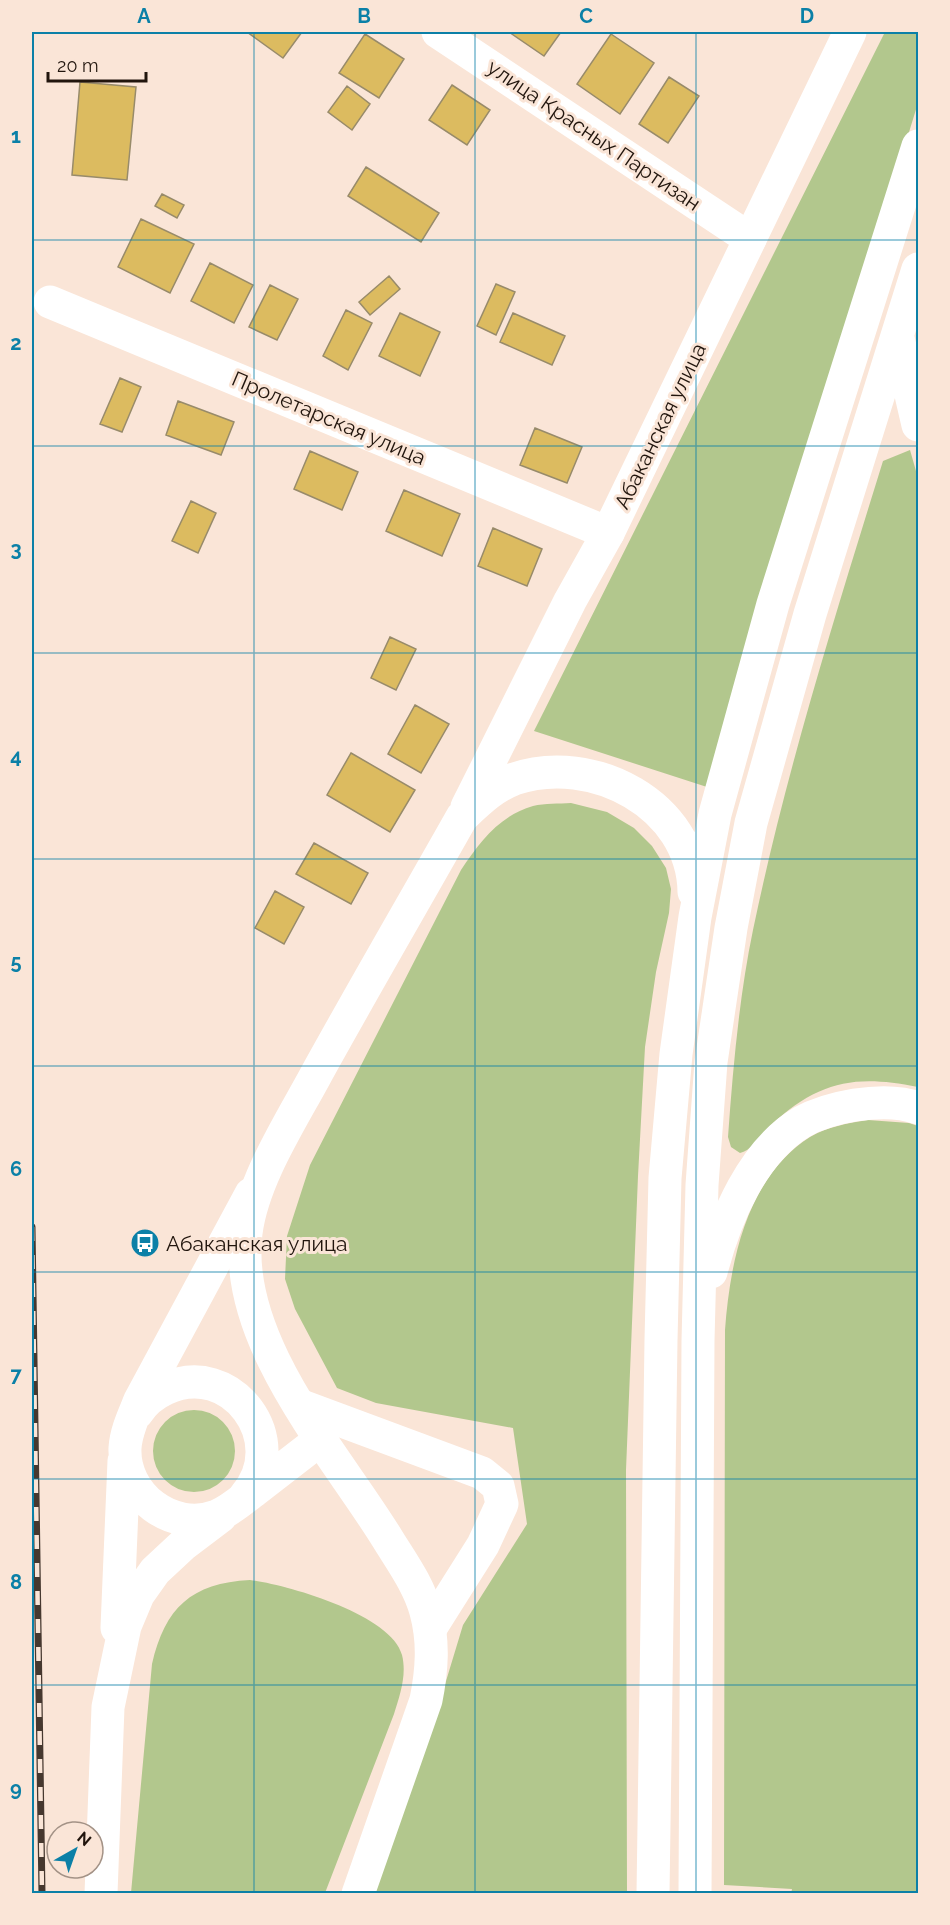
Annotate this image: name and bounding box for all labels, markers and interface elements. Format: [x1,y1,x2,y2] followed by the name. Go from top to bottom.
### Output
[137,4,151,28] text: A
[357,4,371,28] text: B
[579,4,593,28] text: C
[800,4,814,28] text: D
[48,45,146,83] scale bar
[483,54,705,216] street label: улица Красных Партизан
[57,55,99,76] text: 20 m
[11,124,21,148] text: 1
[10,331,22,355] text: 2
[609,339,711,513] street label: Абаканская улица
[228,366,430,470] street label: Пролетарская улица
[10,537,22,561] text: 3
[10,744,22,768] text: 4
[10,950,22,974] text: 5
[10,1157,22,1181] text: 6
[129,1227,161,1259] bus stop icon: Абаканская улица
[166,1231,348,1256] place label: Абаканская улица
[10,1363,22,1387] text: 7
[10,1570,22,1594] text: 8
[10,1777,22,1801] text: 9
[45,1820,105,1880] north arrow
[74,1828,95,1850] text: N

